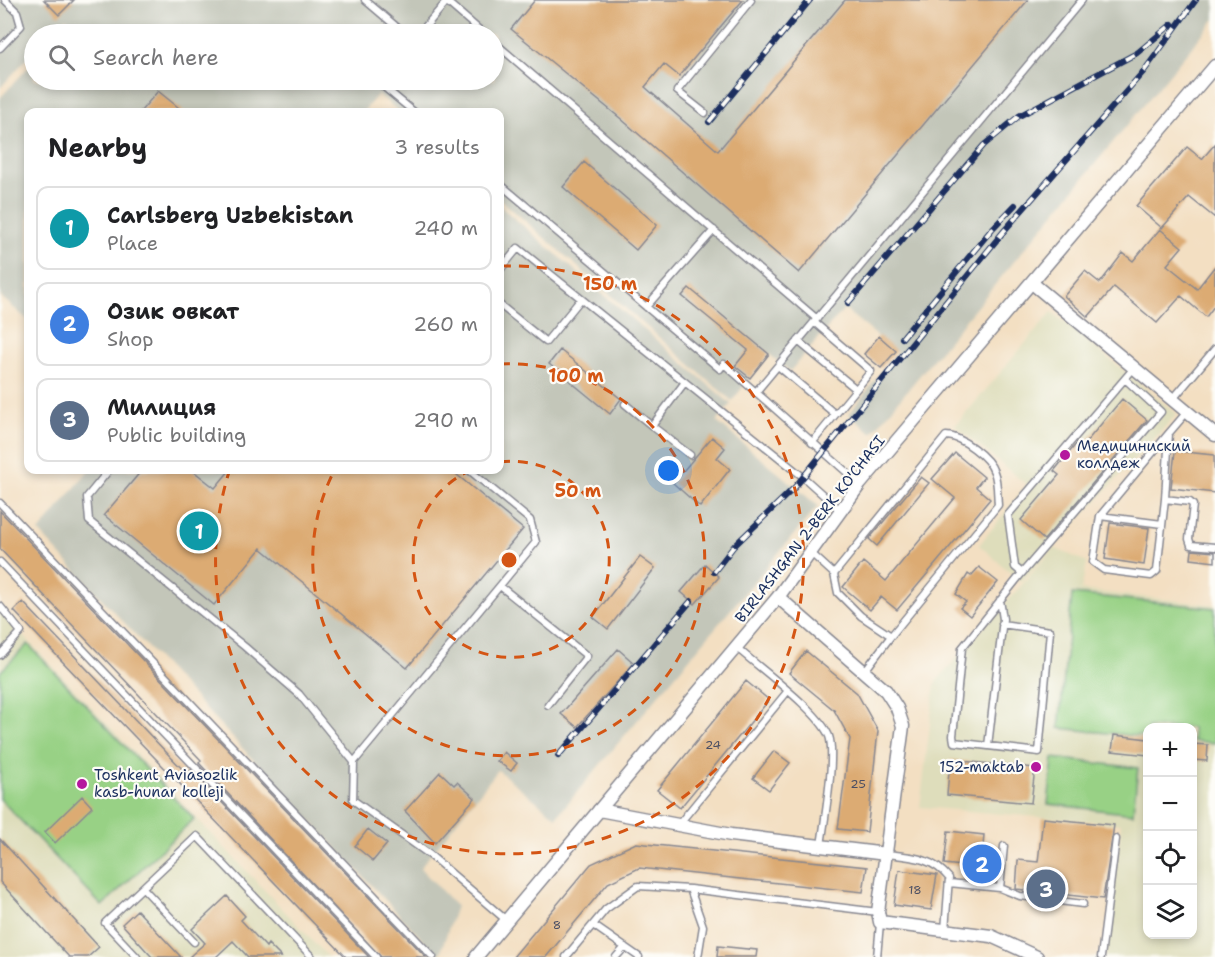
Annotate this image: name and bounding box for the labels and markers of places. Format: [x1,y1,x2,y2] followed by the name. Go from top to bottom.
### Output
[1077,436,1191,473] place label: Медициниский коллдеж
[1058,448,1072,462] marker: Медициниский коллдеж
[180,508,218,554] pin: 1
[499,550,519,570] centre of rings
[939,757,1024,777] place label: 152-maktab
[1029,760,1043,774] marker: 152-maktab
[94,765,238,802] place label: Toshkent Aviasozlik kasb-hunar kolleji
[75,777,89,791] marker: Toshkent Aviasozlik kasb-hunar kolleji
[962,842,1002,886] pin: 2
[1026,866,1066,912] pin: 3

